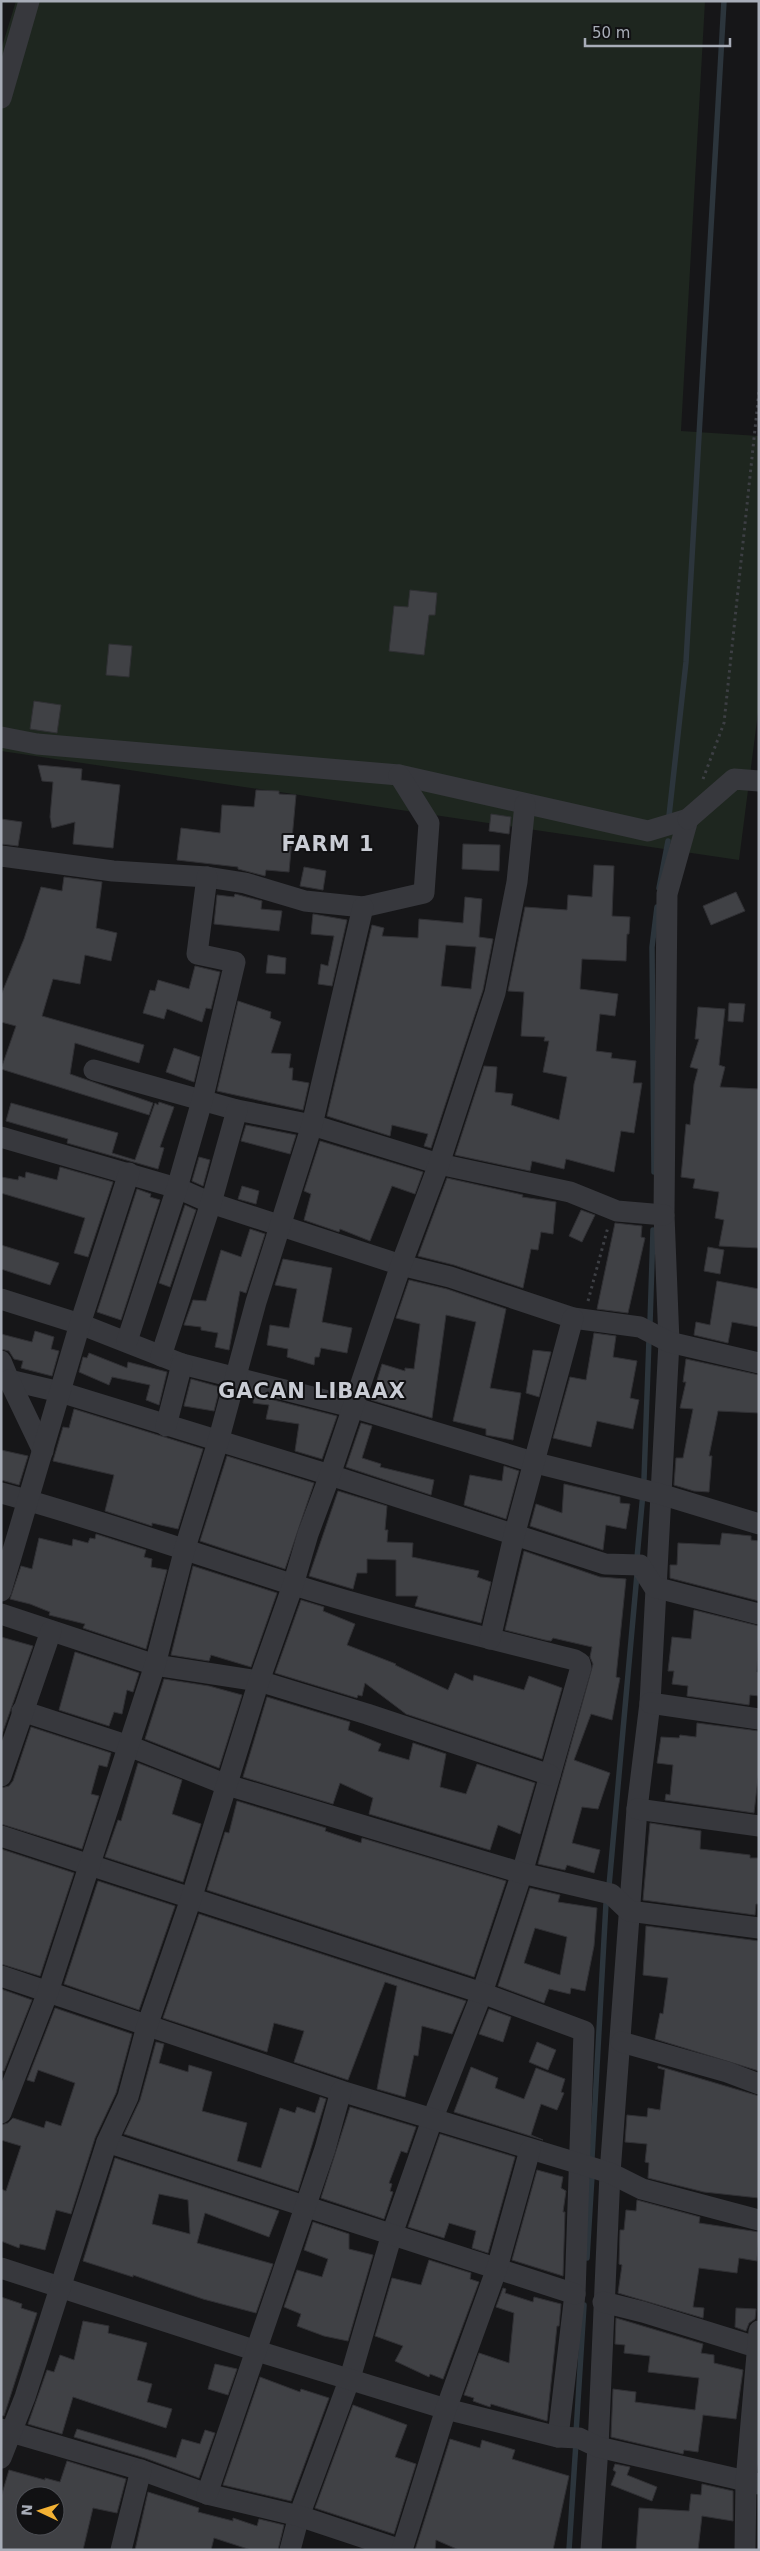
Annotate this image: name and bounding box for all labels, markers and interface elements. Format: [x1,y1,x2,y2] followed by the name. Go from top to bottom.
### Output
[585,15,730,47] scale bar
[592,24,630,42] text: 50 m
[281,832,375,856] district label: FARM 1
[218,1379,406,1403] district label: GACAN LIBAAX
[15,2486,65,2536] north arrow
[19,2504,35,2516] text: N

